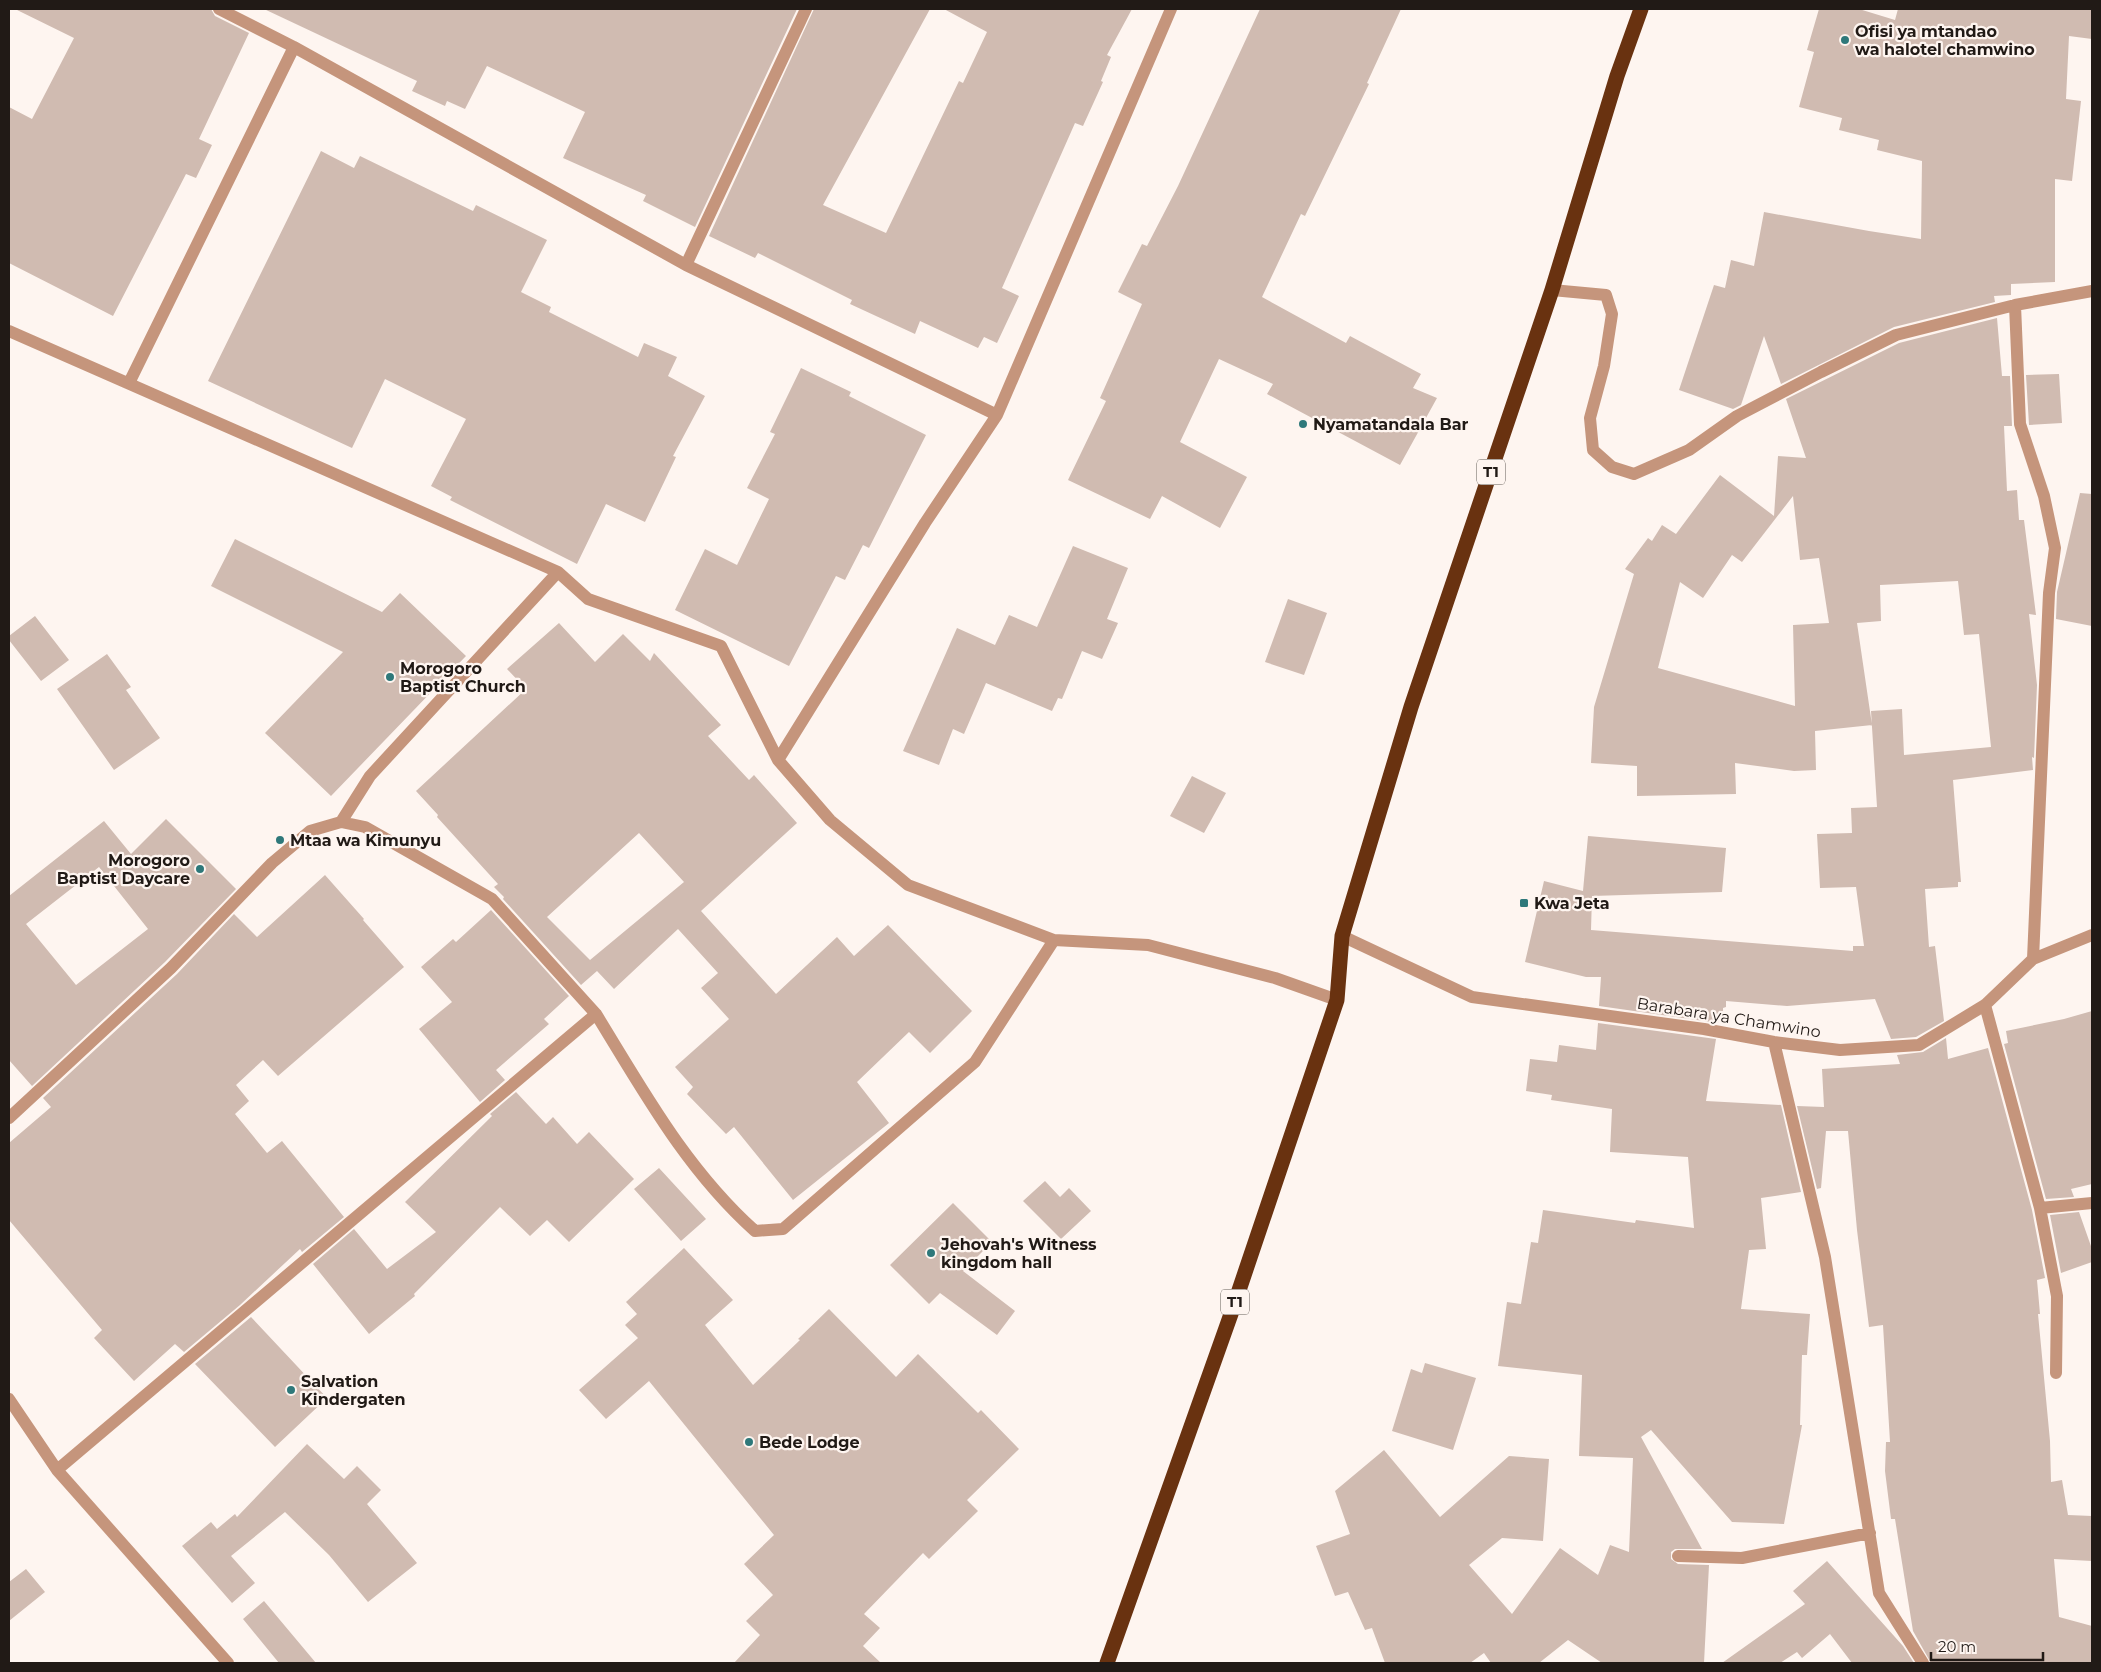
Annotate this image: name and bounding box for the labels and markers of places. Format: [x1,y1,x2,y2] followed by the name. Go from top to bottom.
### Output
[1855,22,2035,59] place label: Ofisi ya mtandao wa halotel chamwino
[1839,34,1851,46] marker: Ofisi ya mtandao wa halotel chamwino
[1313,415,1469,434] place label: Nyamatandala Bar
[1297,418,1309,430] marker: Nyamatandala Bar
[400,659,526,696] place label: Morogoro Baptist Church
[384,671,396,683] marker: Morogoro Baptist Church
[290,831,441,850] place label: Mtaa wa Kimunyu
[274,834,286,846] marker: Mtaa wa Kimunyu
[57,851,190,888] place label: Morogoro Baptist Daycare
[194,863,206,875] marker: Morogoro Baptist Daycare
[1534,894,1610,913] place label: Kwa Jeta
[1518,897,1530,909] marker: Kwa Jeta
[940,1235,1097,1272] place label: Jehovah's Witness kingdom hall
[925,1247,937,1259] marker: Jehovah's Witness kingdom hall
[301,1372,406,1409] place label: Salvation Kindergaten
[285,1384,297,1396] marker: Salvation Kindergaten
[759,1433,860,1452] place label: Bede Lodge
[743,1436,755,1448] marker: Bede Lodge

